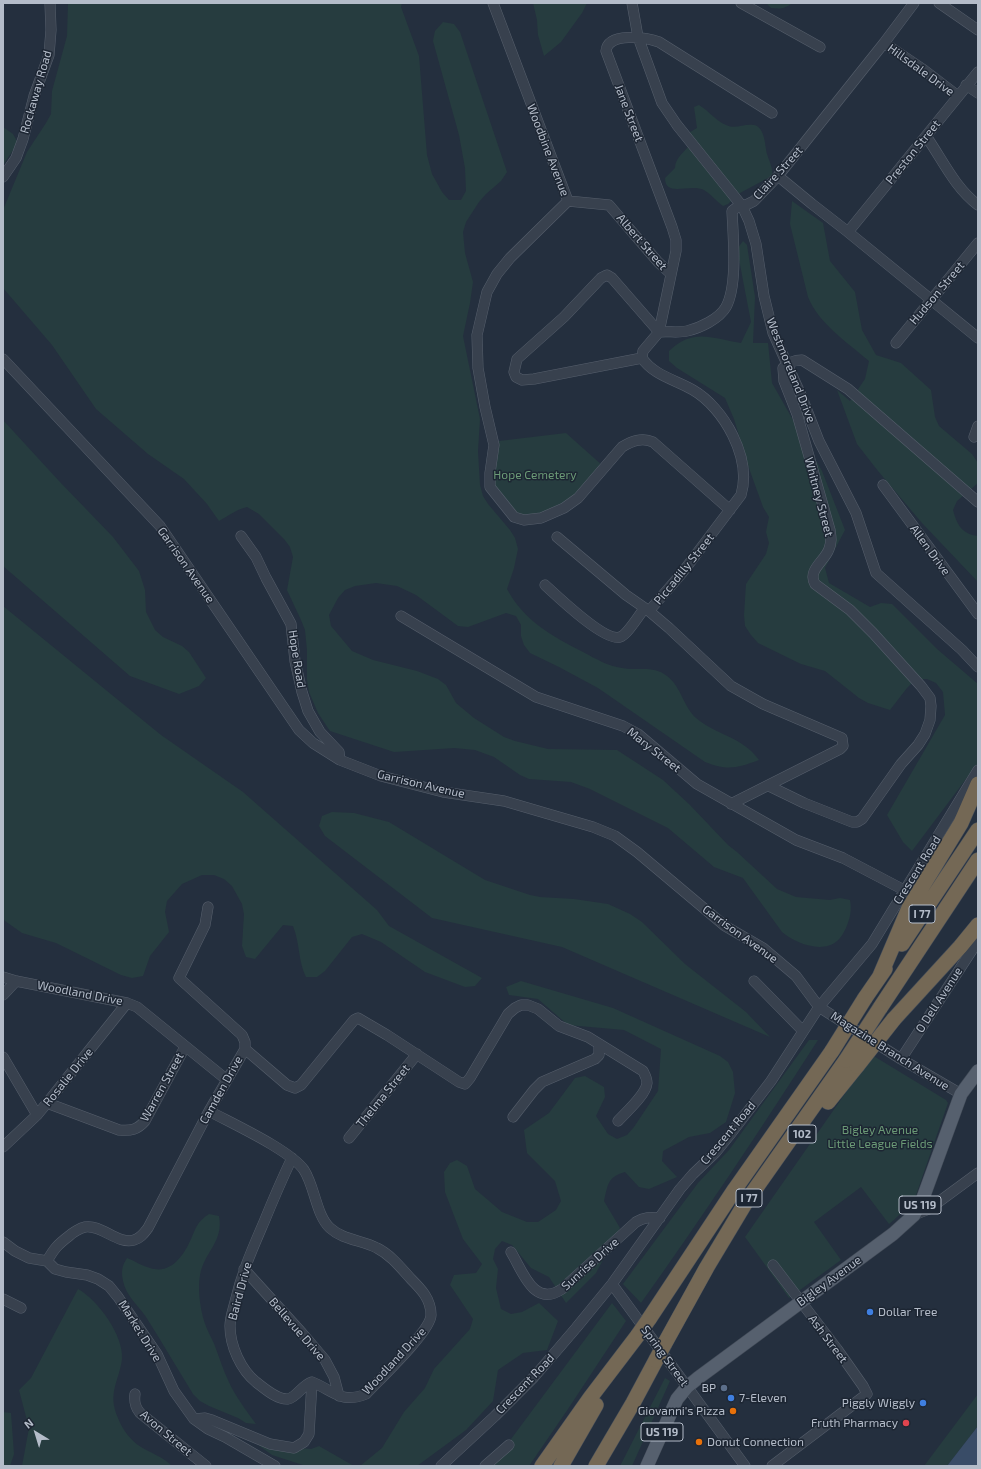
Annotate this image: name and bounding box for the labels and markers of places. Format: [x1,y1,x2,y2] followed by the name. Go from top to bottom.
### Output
[878,1305,937,1319] place label: Dollar Tree
[865,1307,875,1317] marker: Dollar Tree
[701,1381,716,1395] place label: BP
[719,1383,729,1393] marker: BP
[739,1391,787,1405] place label: 7-Eleven
[726,1393,736,1403] marker: 7-Eleven
[842,1396,915,1410] place label: Piggly Wiggly
[918,1398,928,1408] marker: Piggly Wiggly
[638,1404,725,1418] place label: Giovanni's Pizza
[728,1406,738,1416] marker: Giovanni's Pizza
[811,1416,898,1430] place label: Fruth Pharmacy
[901,1418,911,1428] marker: Fruth Pharmacy
[707,1435,804,1449] place label: Donut Connection
[694,1437,704,1447] marker: Donut Connection

